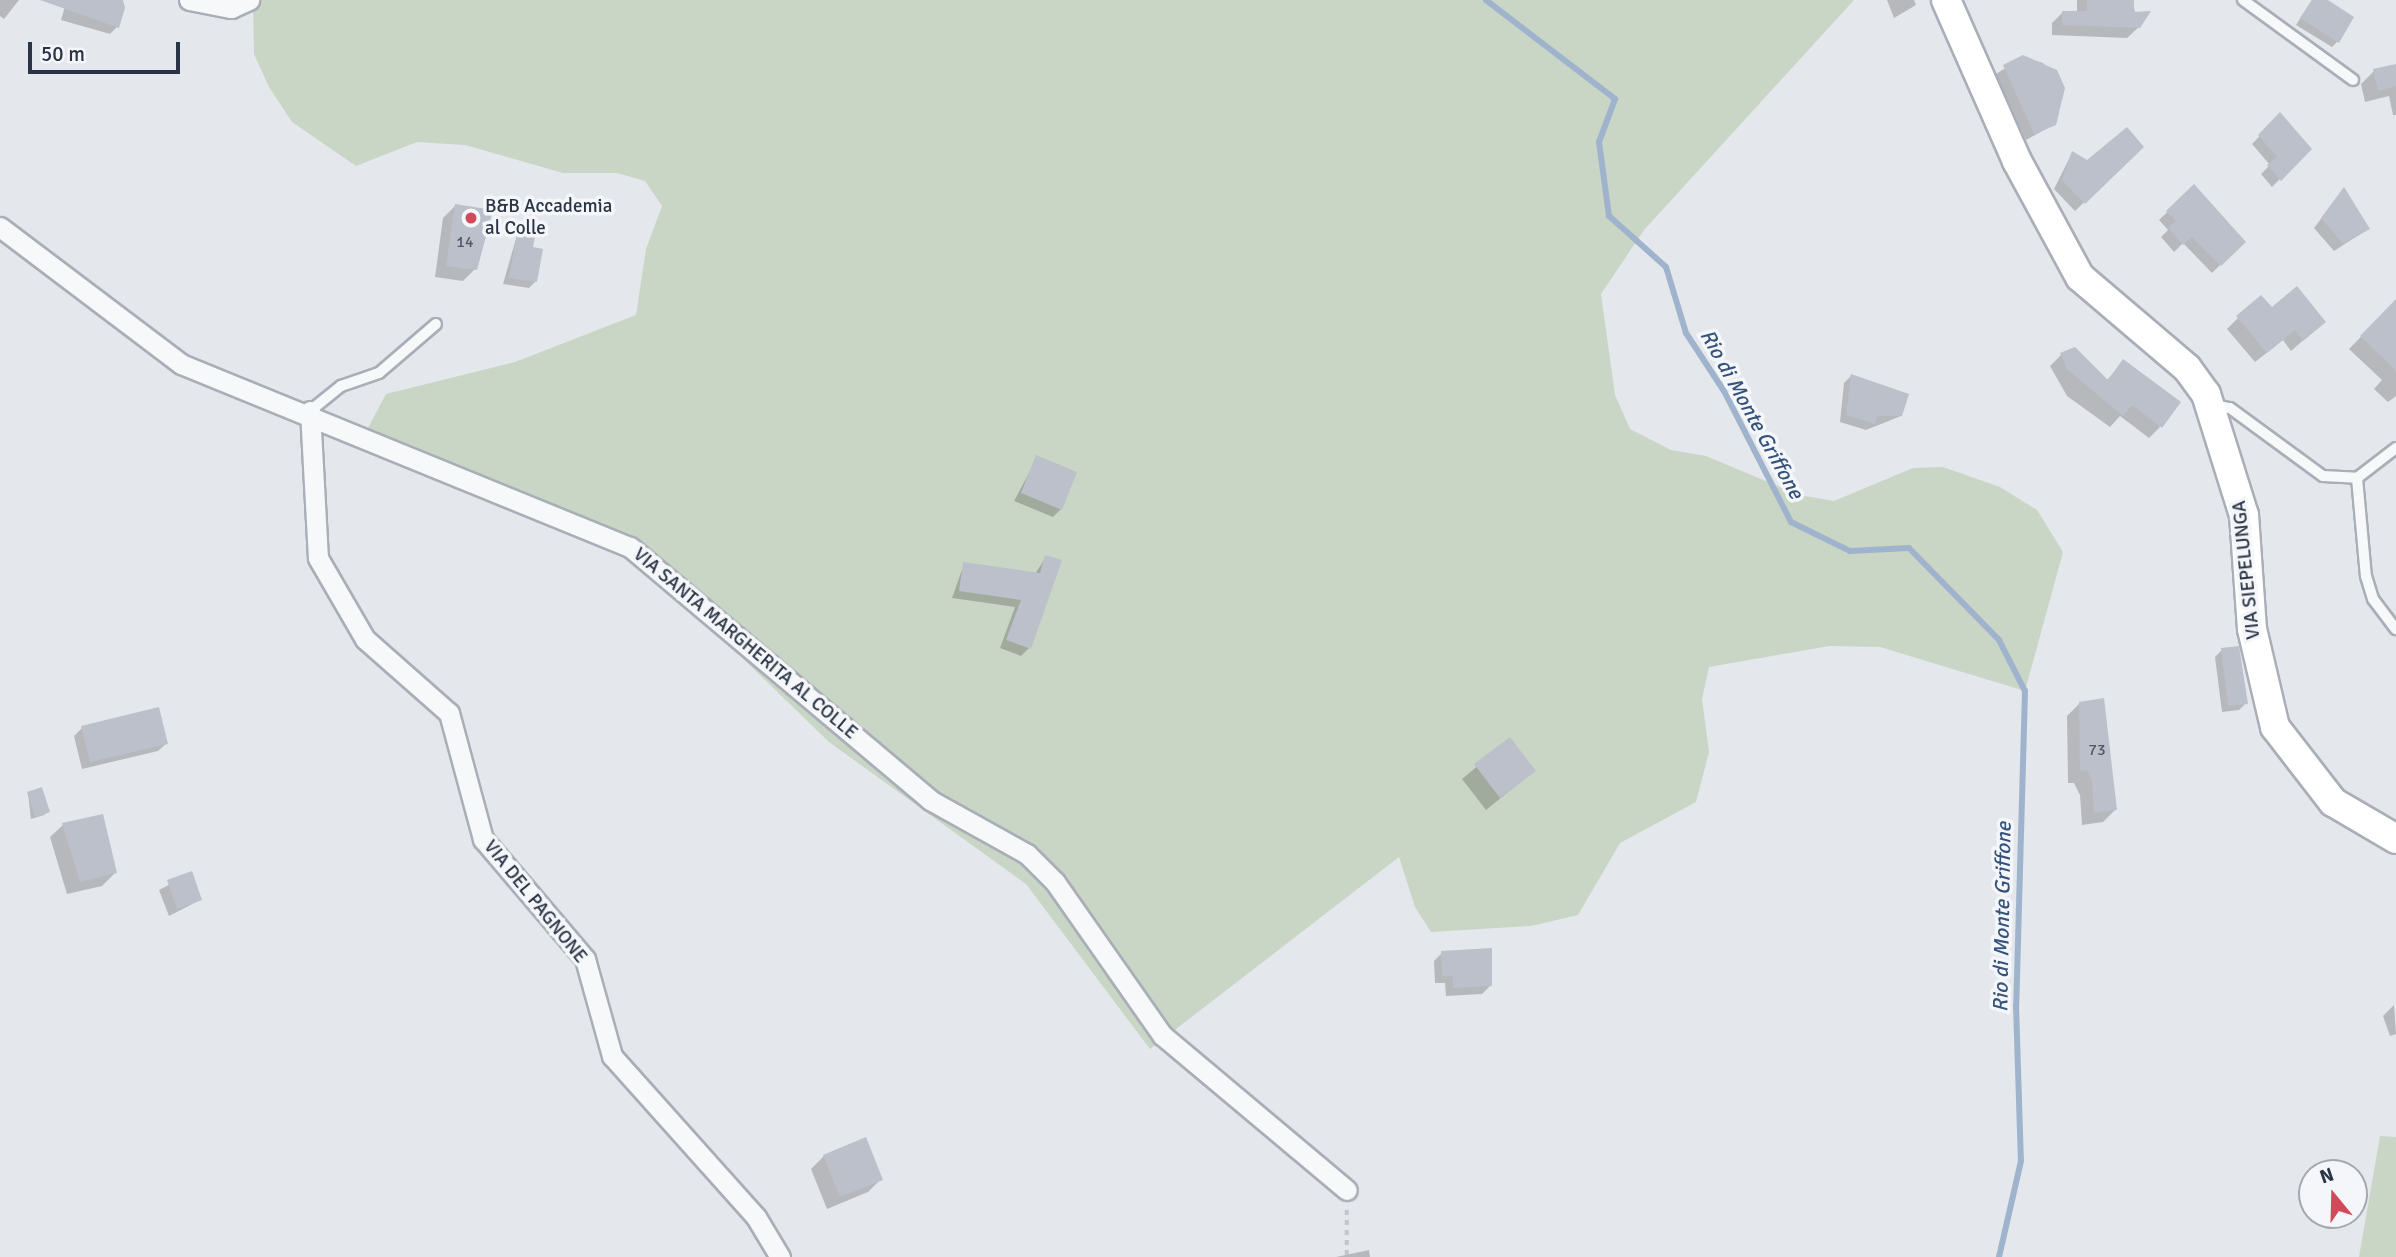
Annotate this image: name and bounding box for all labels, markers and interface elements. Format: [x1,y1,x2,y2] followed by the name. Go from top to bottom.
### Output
[32,28,184,72] scale bar
[41,41,85,67] text: 50 m
[485,196,612,240] place label: B&B Accademia al Colle
[463,210,479,226] marker: B&B Accademia al Colle
[456,232,474,252] house number: 14
[1695,325,1809,503] water label: Rio di Monte Griffone
[2228,499,2266,641] street label: VIA SIEPELUNGA
[628,543,862,745] street label: VIA SANTA MARGHERITA AL COLLE
[2088,740,2106,760] house number: 73
[1988,822,2016,1012] water label: Rio di Monte Griffone
[478,836,592,968] street label: VIA DEL PAGNONE
[2298,1159,2368,1229] north arrow
[2317,1163,2337,1190] text: N

